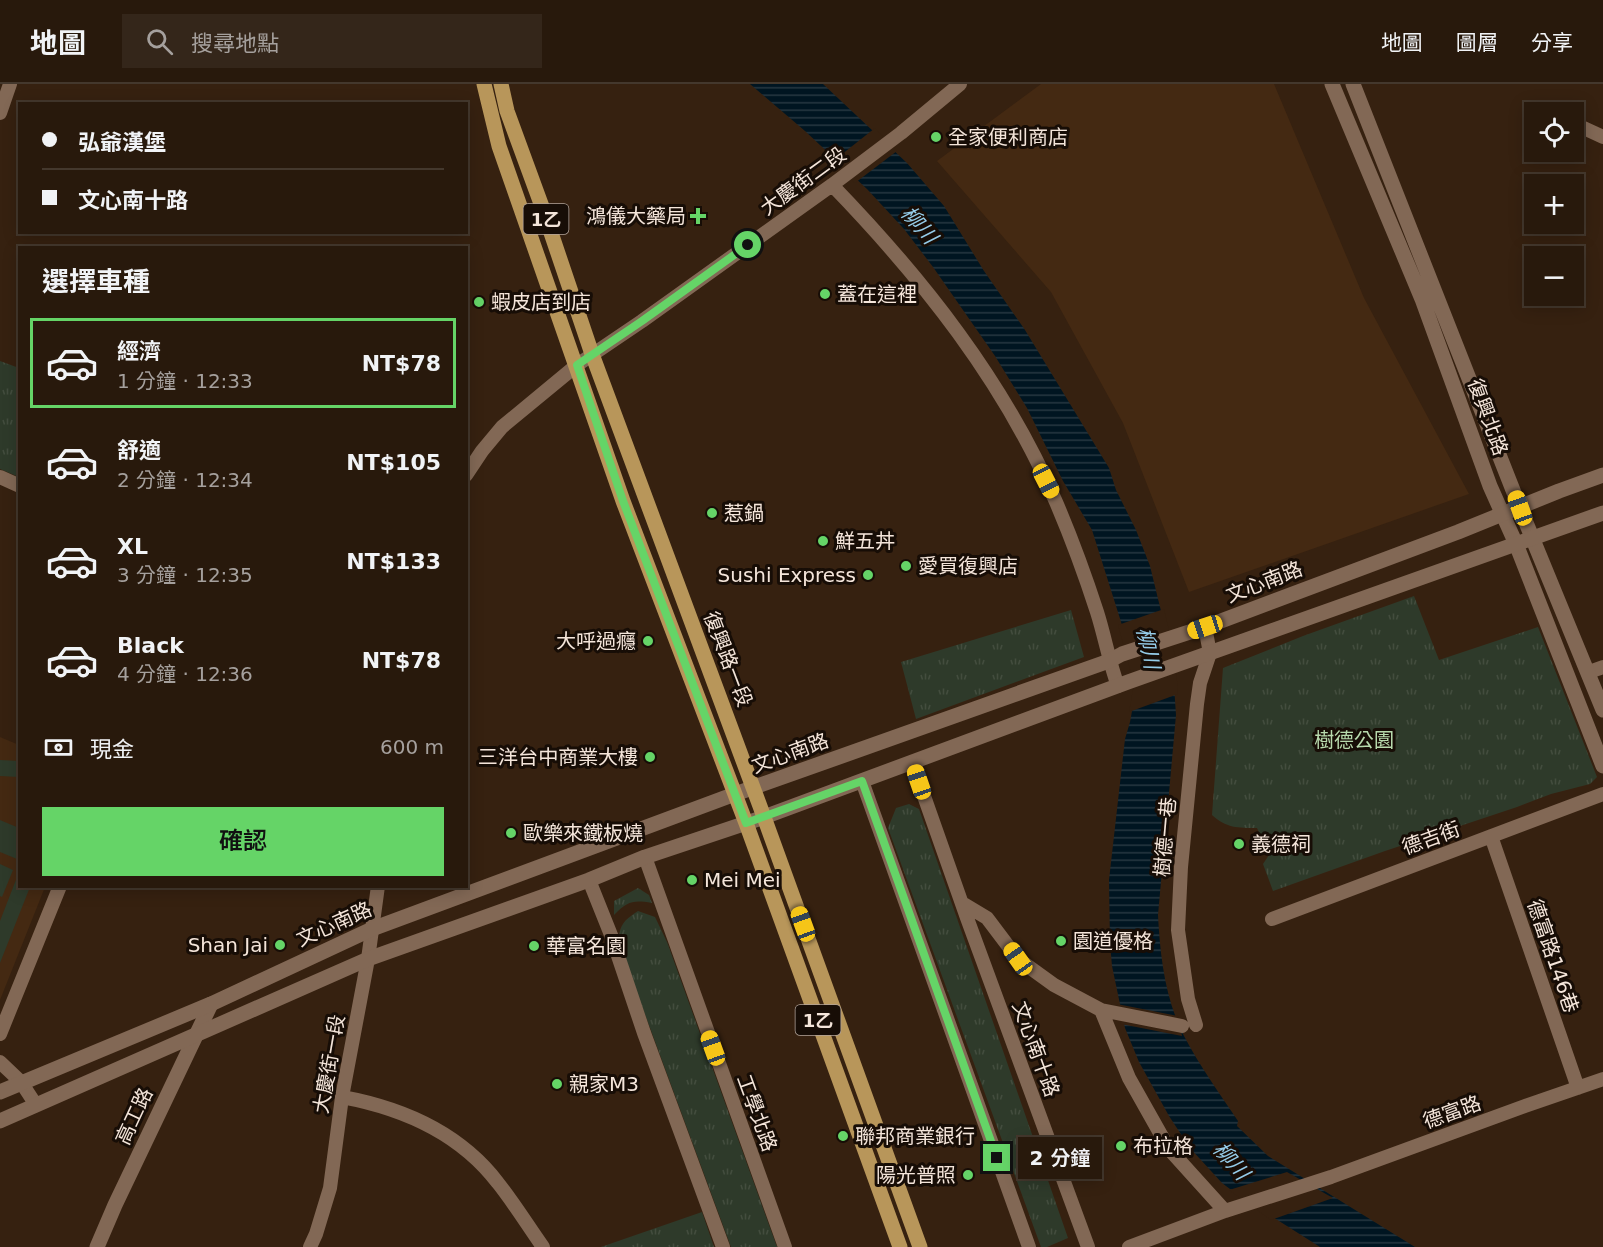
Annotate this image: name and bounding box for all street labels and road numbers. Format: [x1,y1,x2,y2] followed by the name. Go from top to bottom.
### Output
[755,142,851,220] street label: 大慶街二段
[524,204,568,234] road number: 1乙
[1463,375,1513,459] street label: 復興北路
[1222,556,1306,608] street label: 文心南路
[699,608,757,710] street label: 復興路一段
[748,728,832,778] street label: 文心南路
[1150,796,1180,878] street label: 樹德一巷
[1399,816,1463,860] street label: 德吉街
[1522,896,1584,1016] street label: 德富路146巷
[293,897,375,951] street label: 文心南路
[1008,998,1064,1100] street label: 文心南十路
[796,1005,840,1035] road number: 1乙
[308,1013,350,1115] street label: 大慶街一段
[732,1071,782,1155] street label: 工學北路
[110,1084,158,1148] street label: 高工路
[1420,1090,1484,1134] street label: 德富路

